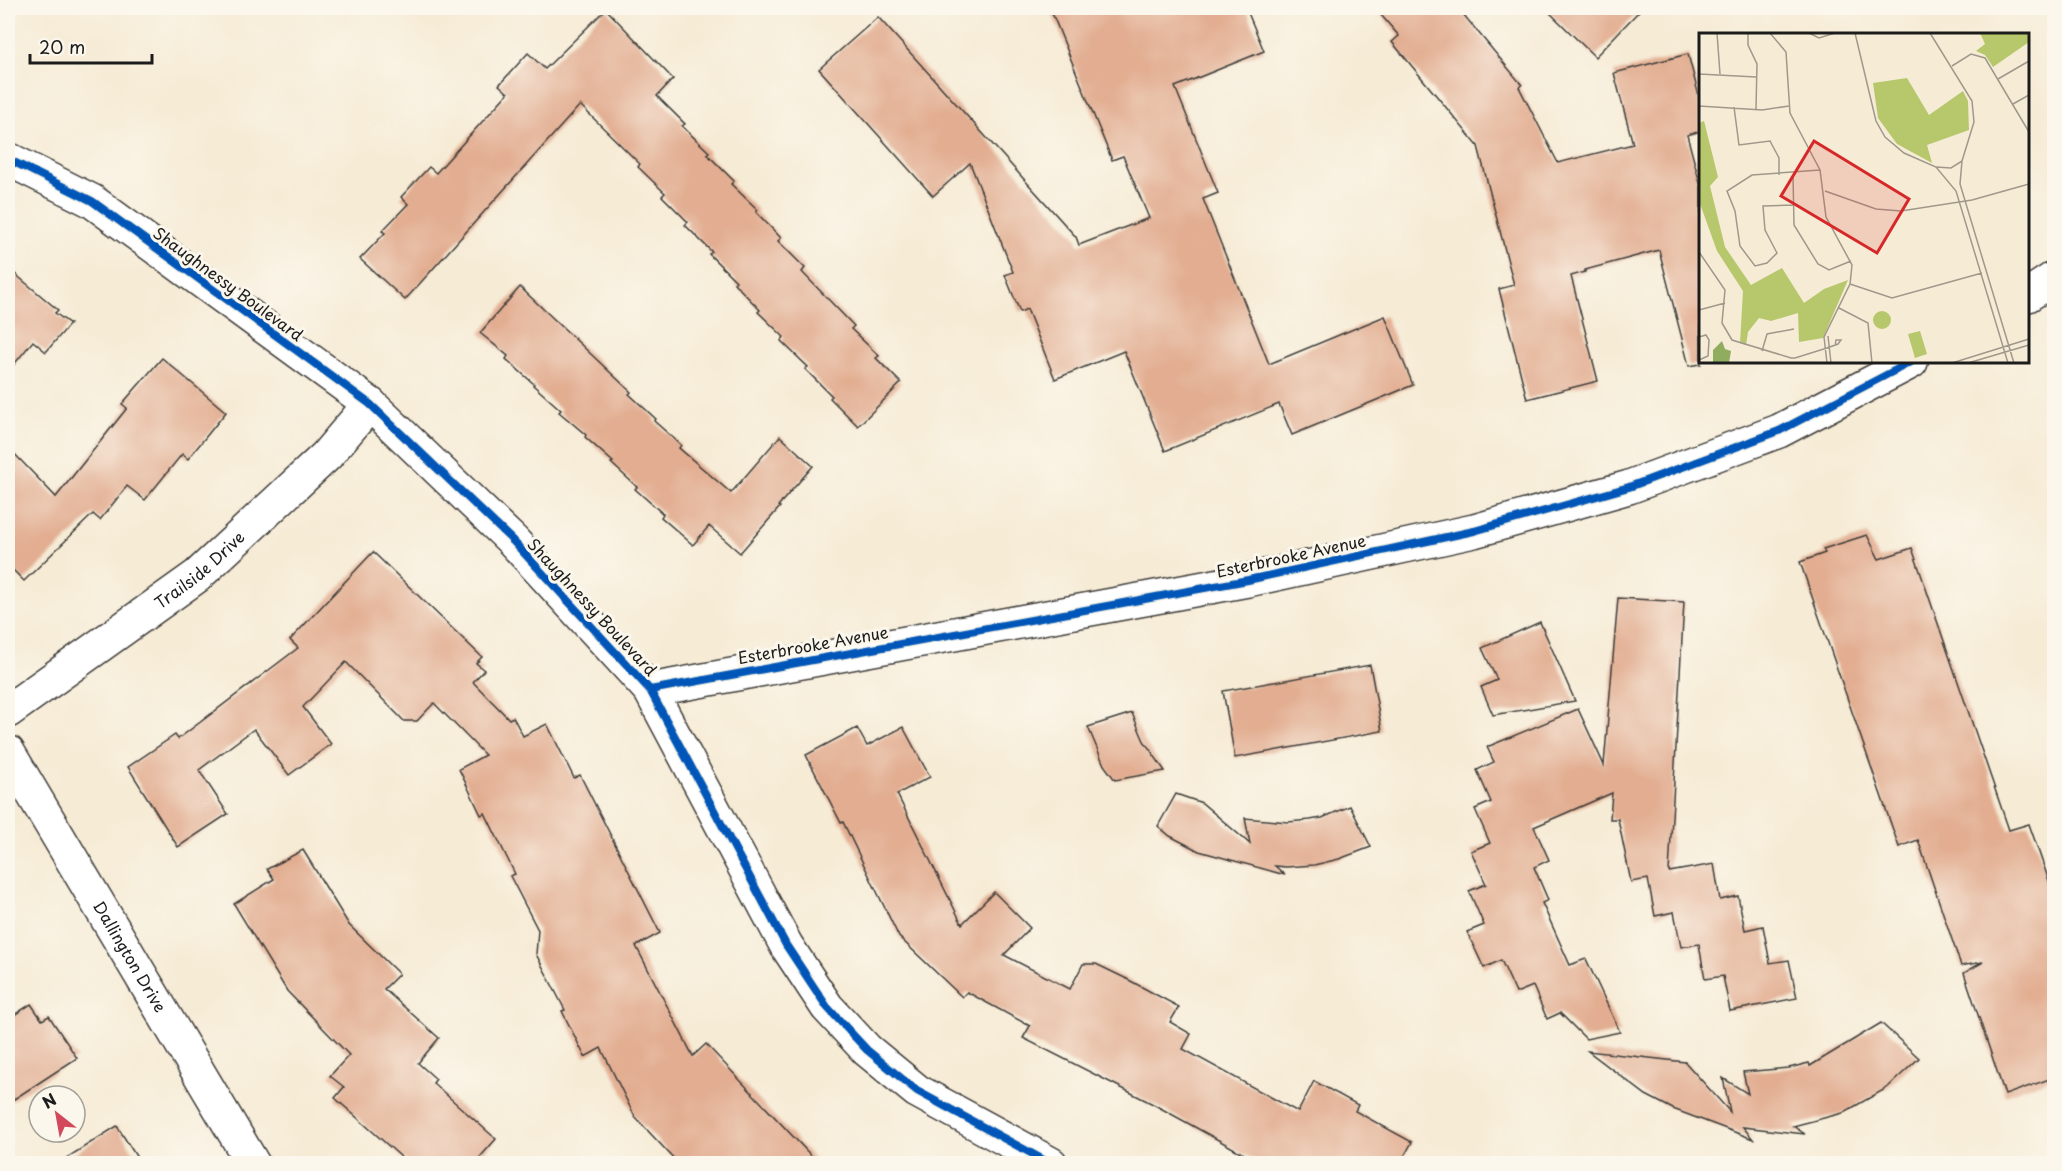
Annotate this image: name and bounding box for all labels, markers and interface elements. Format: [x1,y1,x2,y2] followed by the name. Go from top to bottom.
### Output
[30,27,152,65] scale bar
[39,33,85,60] text: 20 m
[1699,33,2029,363] inset map
[149,220,309,346] street label: Shaughnessy Boulevard
[149,525,250,614] street label: Trailside Drive
[1214,527,1368,583] street label: Esterbrooke Avenue
[522,532,663,681] street label: Shaughnessy Boulevard
[736,619,890,669] street label: Esterbrooke Avenue
[88,896,173,1016] street label: Dallington Drive
[27,1084,87,1144] north arrow
[37,1087,60,1114] text: N

